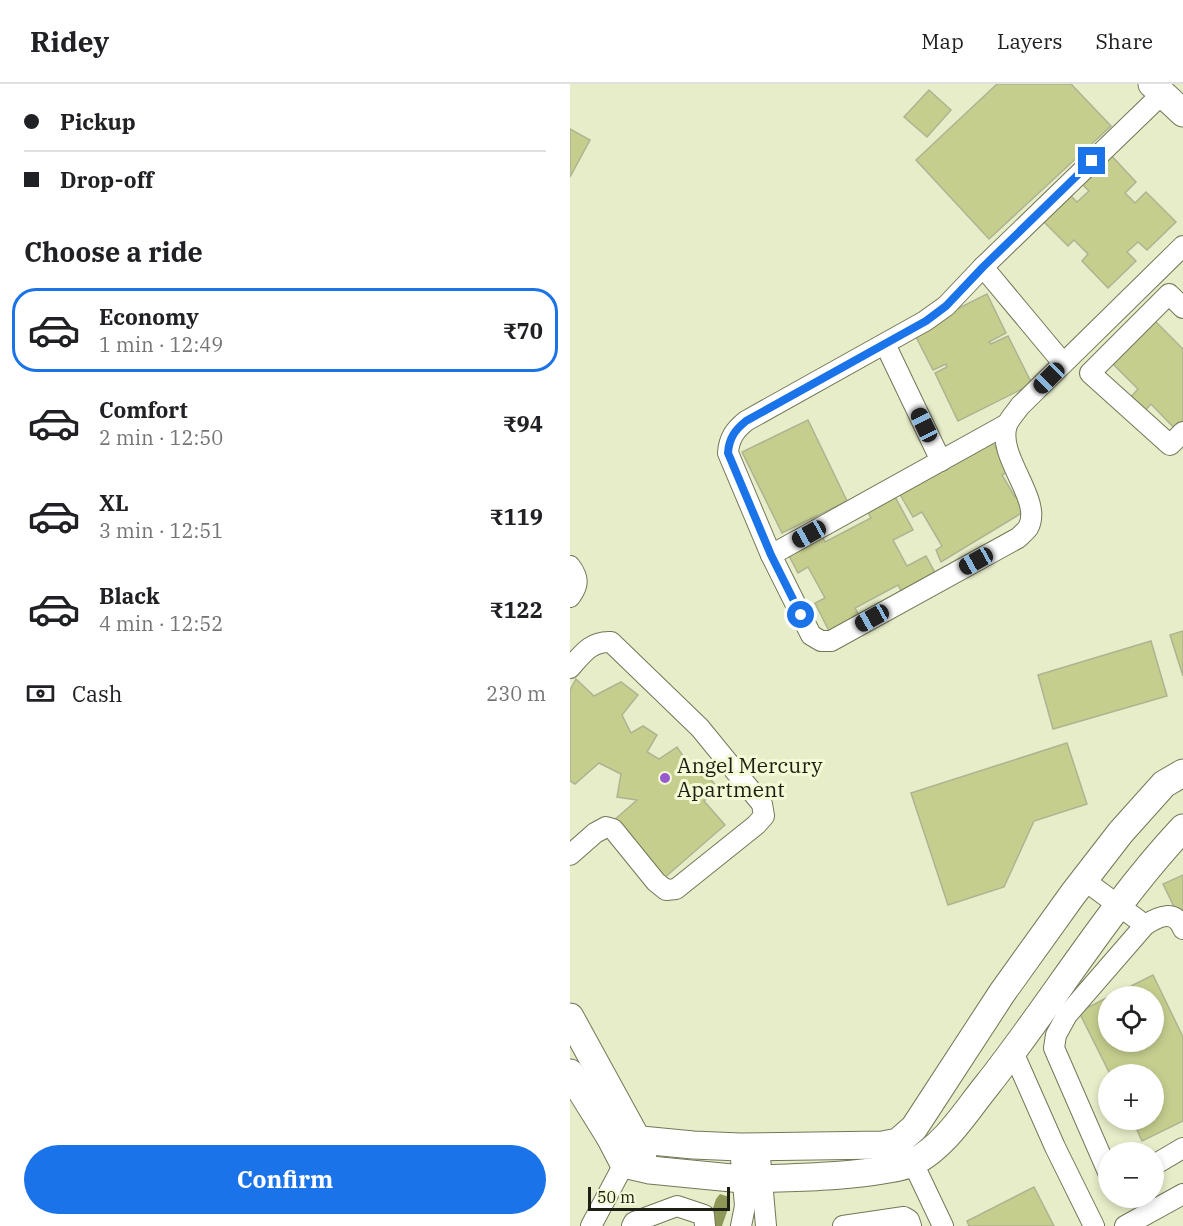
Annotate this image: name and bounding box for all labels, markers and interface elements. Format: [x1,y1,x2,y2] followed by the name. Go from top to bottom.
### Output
[30,23,109,60] text: Ridey
[921,27,964,55] text: Map
[997,27,1063,55] text: Layers
[1096,27,1153,55] text: Share
[60,107,136,136] text: Pickup
[1078,147,1105,174] route end
[60,165,154,194] text: Drop-off
[24,234,203,269] text: Choose a ride
[99,302,199,331] text: Economy
[27,303,81,357] icon: car
[502,316,543,345] text: ₹70
[99,331,223,358] text: 1 min · 12:49
[1030,359,1068,397] car
[99,395,188,424] text: Comfort
[27,396,81,450] icon: car
[908,405,940,445] car
[502,409,543,438] text: ₹94
[99,424,223,451] text: 2 min · 12:50
[99,488,129,517] text: XL
[27,489,81,543] icon: car
[489,502,543,531] text: ₹119
[99,517,223,544] text: 3 min · 12:51
[789,517,829,551] car
[956,544,996,578] car
[99,581,160,610] text: Black
[27,582,81,636] icon: car
[489,595,543,624] text: ₹122
[787,601,814,628] route start
[852,601,892,635] car
[99,610,223,637] text: 4 min · 12:52
[24,677,57,710] icon: cash
[72,679,123,708] text: Cash
[486,680,546,707] text: 230 m
[677,751,823,803] place label: Angel Mercury Apartment
[658,771,672,785] marker: Angel Mercury Apartment
[1098,986,1164,1208] map controls
[1098,986,1164,1052] button: locate
[1098,1064,1164,1130] button: +
[1098,1142,1164,1208] button: −
[24,1145,546,1214] button: Confirm
[588,1184,730,1212] scale bar
[597,1187,635,1207] text: 50 m

